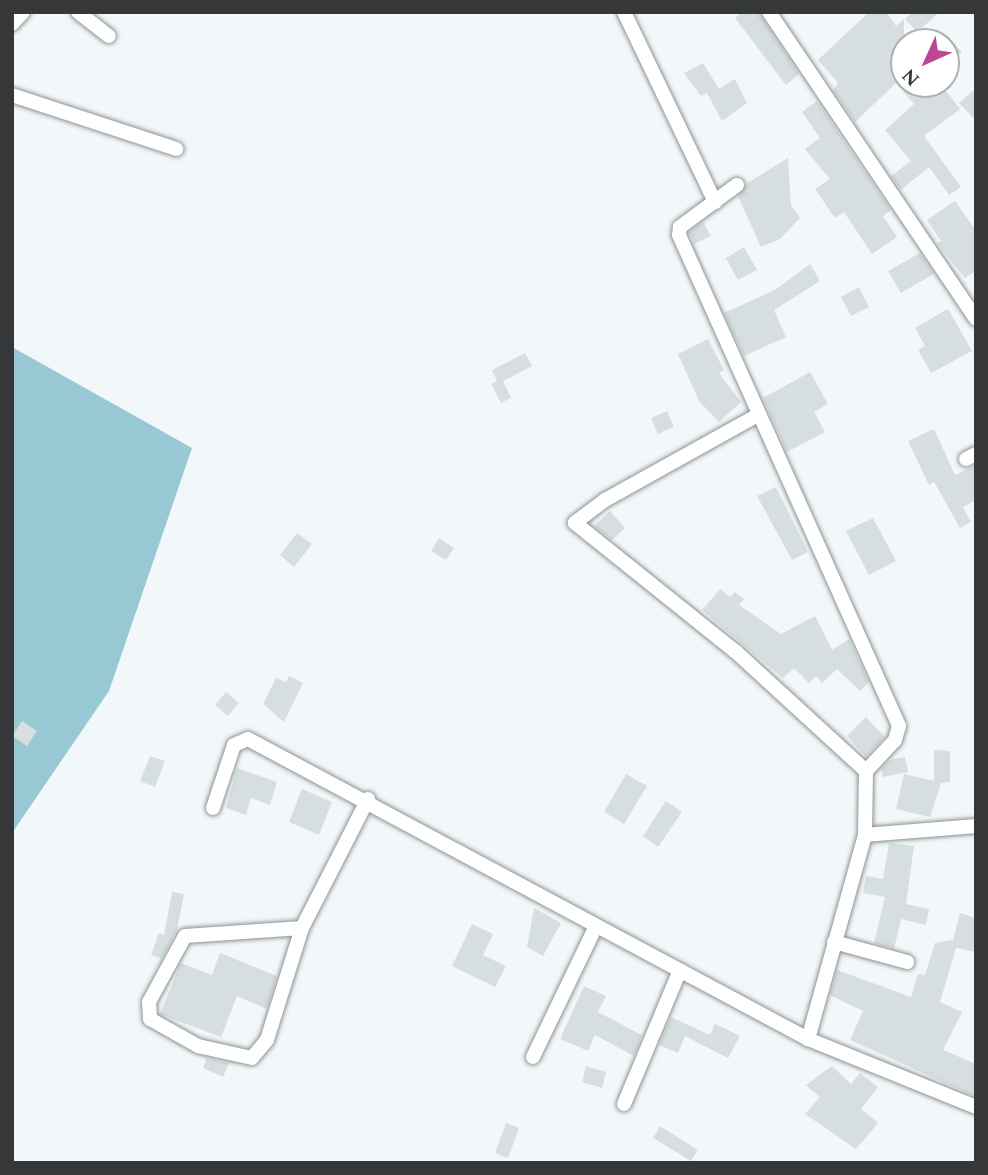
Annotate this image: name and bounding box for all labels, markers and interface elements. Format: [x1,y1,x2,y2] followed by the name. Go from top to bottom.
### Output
[890,28,960,98] north arrow
[895,61,927,93] text: N

